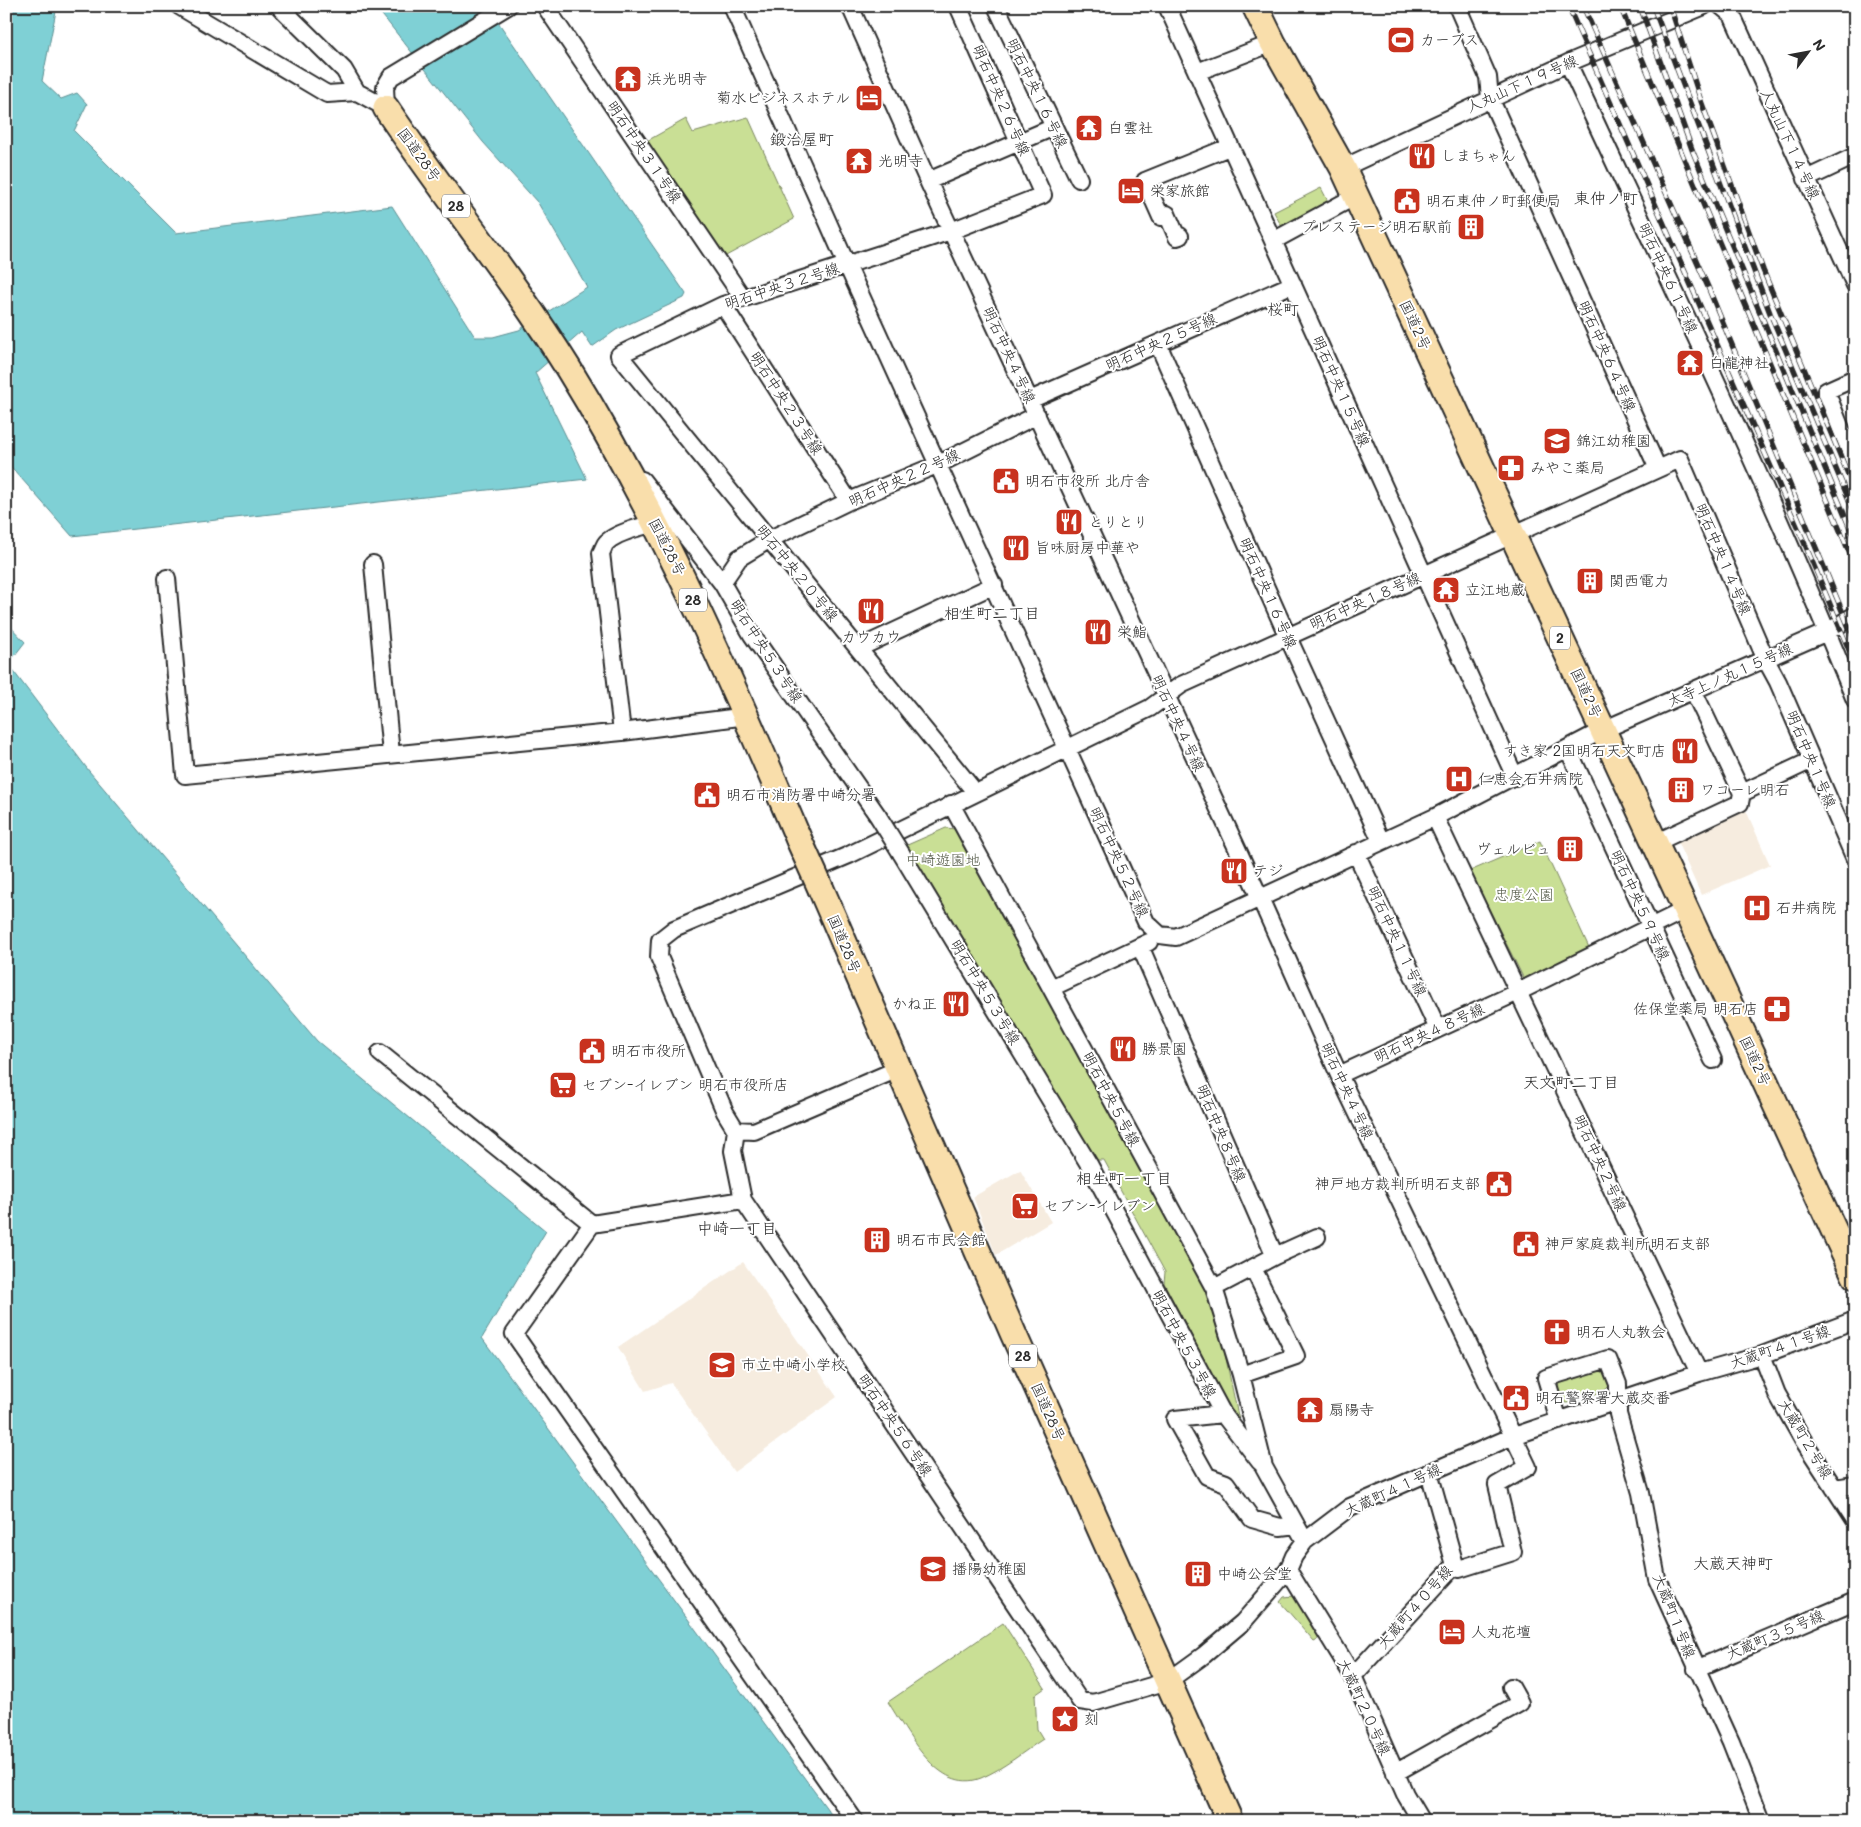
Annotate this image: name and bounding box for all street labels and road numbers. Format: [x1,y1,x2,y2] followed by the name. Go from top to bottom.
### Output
[1003,34,1073,151] street label: 明石中央１６号線
[968,41,1035,158] street label: 明石中央２６号線
[1463,50,1580,117] street label: 人丸山下１９号線
[1756,85,1825,202] street label: 人丸山下１４号線
[603,96,687,207] street label: 明石中央３１号線
[393,123,446,186] street label: 国道28号
[442,195,470,218] road number: 28
[1634,219,1703,336] street label: 明石中央６１号線
[722,257,842,313] street label: 明石中央３２号線
[1396,296,1436,353] street label: 国道2号
[1574,297,1641,414] street label: 明石中央６４号線
[979,303,1041,406] street label: 明石中央４号線
[1102,308,1219,375] street label: 明石中央２５号線
[1308,332,1375,449] street label: 明石中央１５号線
[746,347,828,458] street label: 明石中央２３号線
[845,444,962,511] street label: 明石中央２２号線
[1691,499,1757,618] street label: 明石中央１４号線
[645,514,691,579] street label: 国道28号
[752,519,843,625] street label: 明石中央２０号線
[1235,534,1302,651] street label: 明石中央１６号線
[1306,567,1423,634] street label: 明石中央１８号線
[679,588,707,612] road number: 28
[726,595,808,706] street label: 明石中央５３号線
[1550,626,1570,650] road number: 2
[1664,637,1795,711] street label: 太寺上ノ丸１５号線
[1567,664,1607,721] street label: 国道2号
[1148,671,1210,774] street label: 明石中央４号線
[1782,706,1842,811] street label: 明石中央１号線
[1085,803,1154,920] street label: 明石中央５２号線
[1606,846,1675,963] street label: 明石中央５９号線
[1363,882,1432,999] street label: 明石中央１１号線
[824,911,866,976] street label: 国道28号
[946,935,1025,1048] street label: 明石中央５３号線
[1370,998,1487,1067] street label: 明石中央４８号線
[1736,1032,1776,1089] street label: 国道2号
[1317,1039,1379,1142] street label: 明石中央４号線
[1078,1047,1145,1150] street label: 明石中央５号線
[1192,1080,1252,1185] street label: 明石中央８号線
[1570,1111,1632,1214] street label: 明石中央２号線
[1148,1286,1222,1401] street label: 明石中央５３号線
[1727,1320,1833,1373] street label: 大蔵町４１号線
[1009,1344,1037,1368] road number: 28
[854,1369,938,1480] street label: 明石中央５６号線
[1027,1379,1071,1444] street label: 国道28号
[1774,1395,1838,1482] street label: 大蔵町２号線
[1341,1458,1444,1520] street label: 大蔵町４１号線
[1372,1560,1456,1653] street label: 大蔵町４０号線
[1649,1570,1701,1661] street label: 大蔵町１号線
[1722,1604,1827,1664] street label: 大蔵町３５号線
[1334,1655,1396,1758] street label: 大蔵町２０号線

